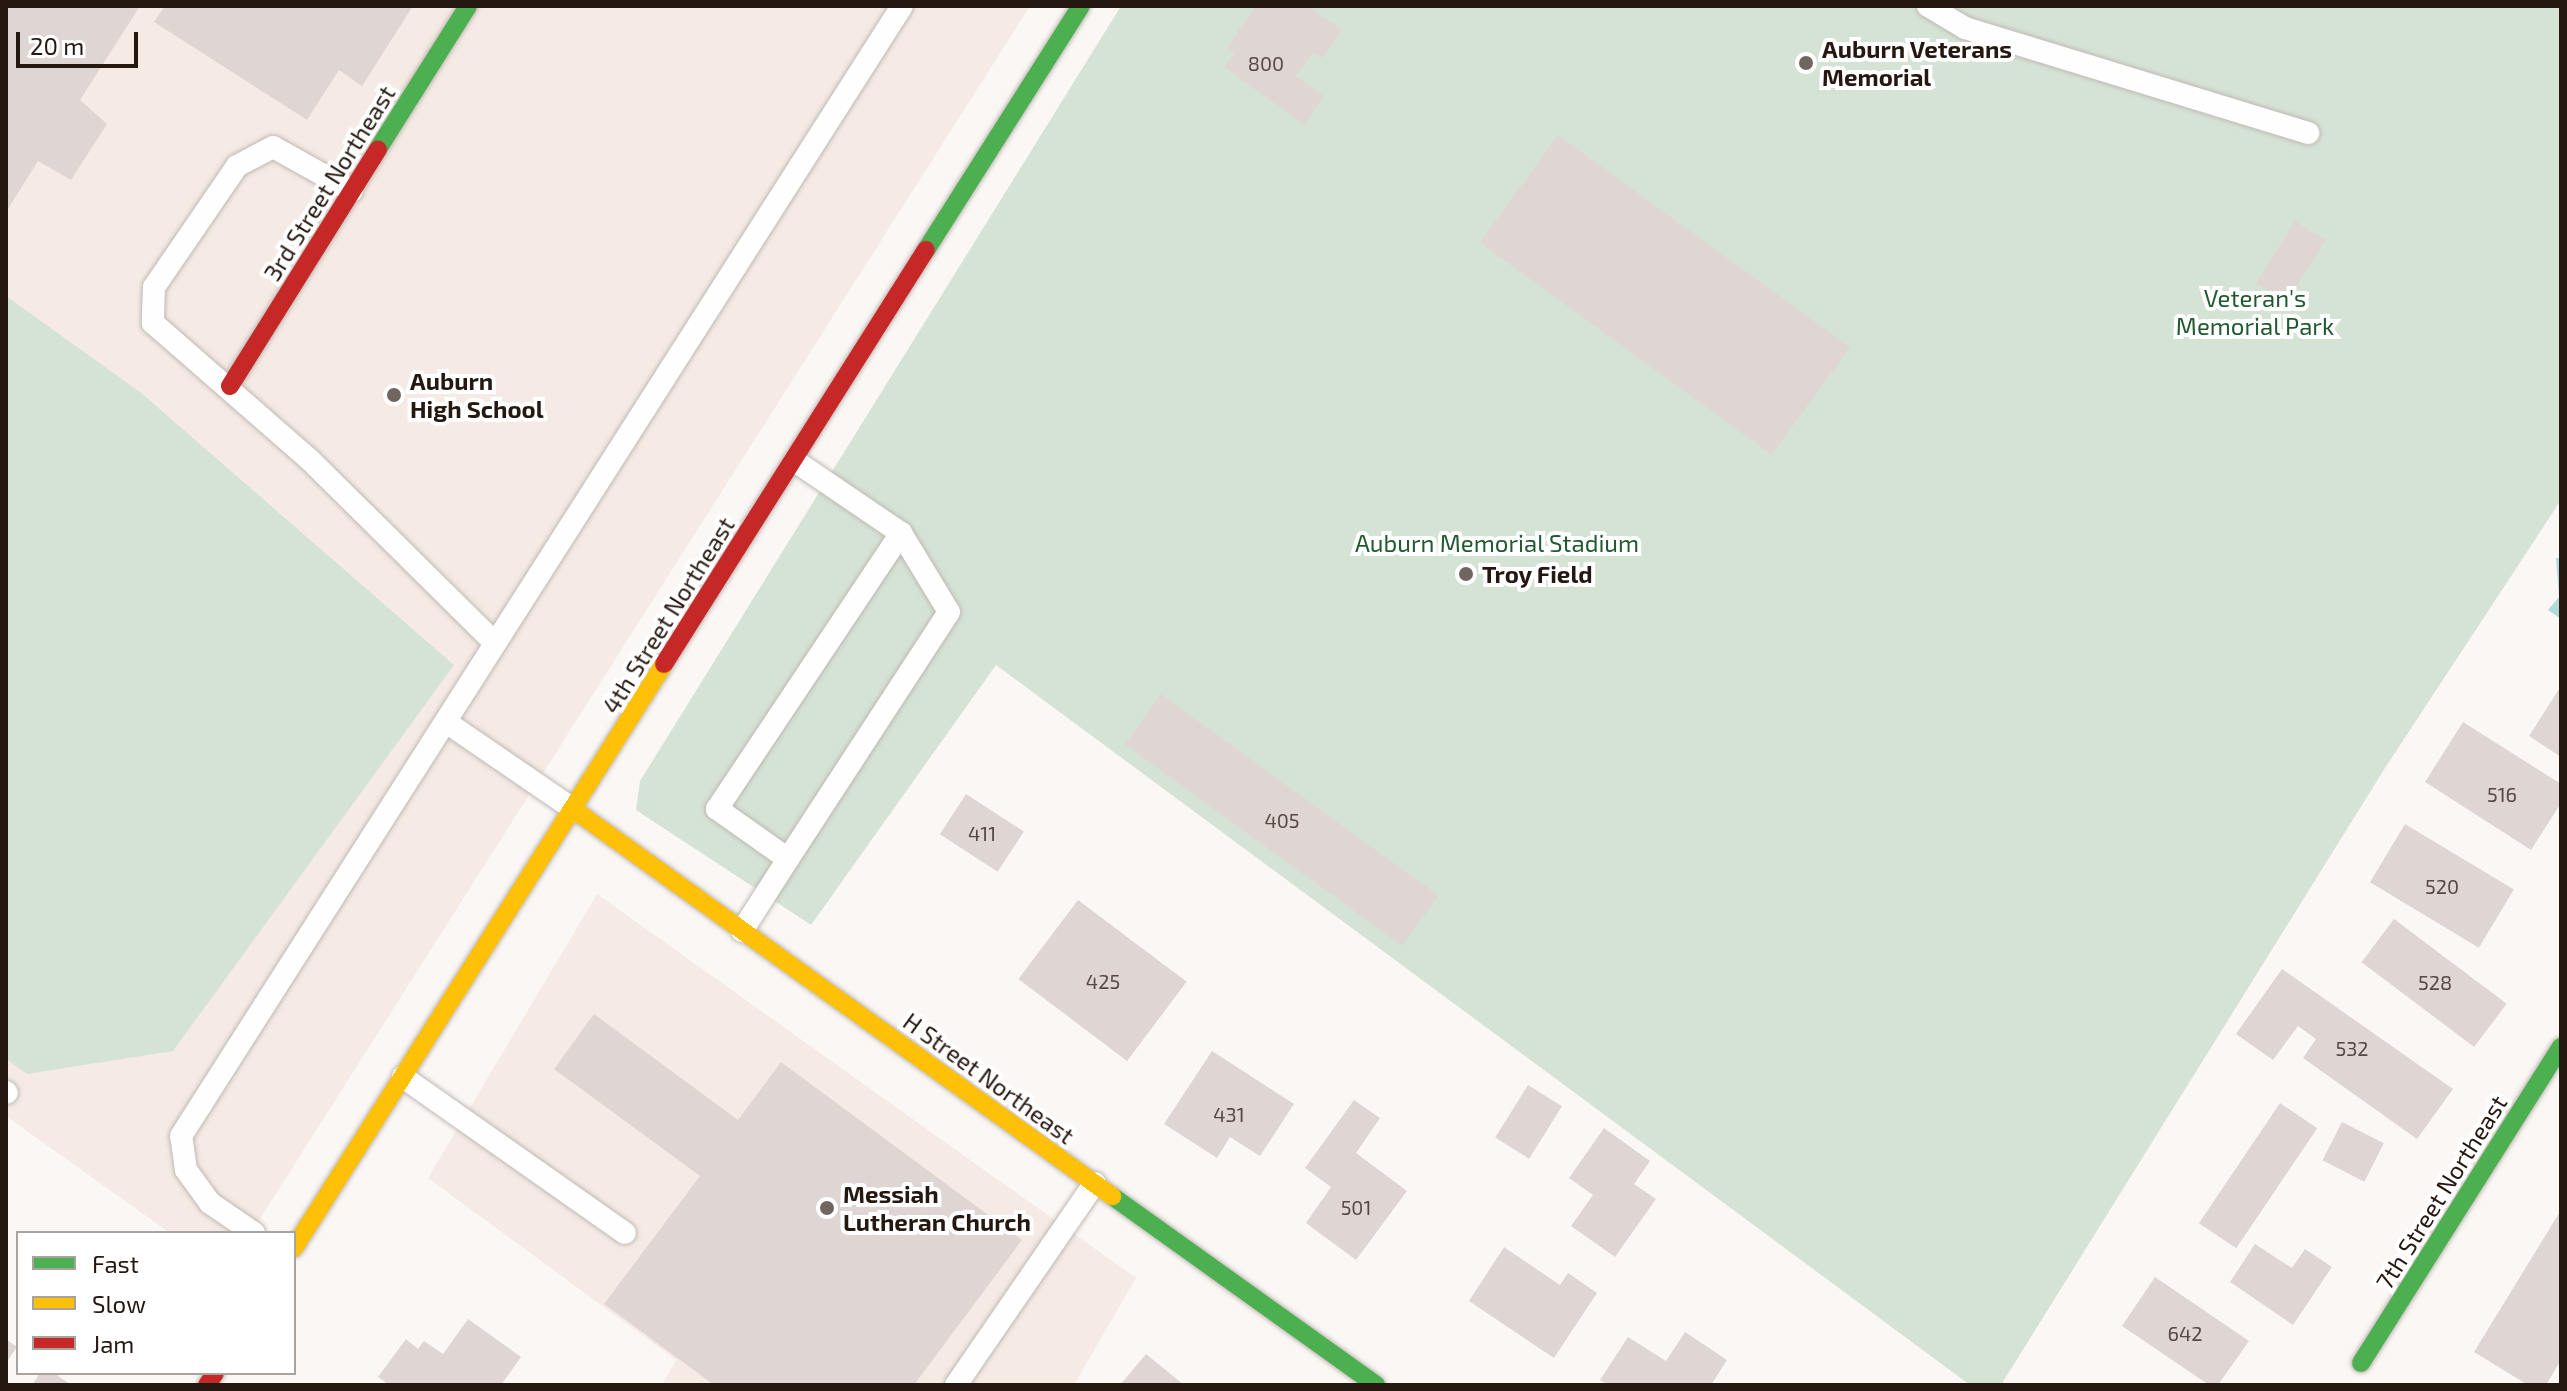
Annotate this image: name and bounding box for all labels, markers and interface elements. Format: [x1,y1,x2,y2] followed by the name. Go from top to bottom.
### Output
[20,16,142,66] scale bar
[30,31,84,60] text: 20 m
[1822,35,2013,91] place label: Auburn Veterans Memorial
[1248,51,1284,75] house number: 800
[1797,54,1815,72] marker: Auburn Veterans Memorial
[257,80,401,286] street label: 3rd Street Northeast
[2176,284,2334,340] park label: Veteran's Memorial Park
[410,367,544,423] place label: Auburn High School
[385,386,403,404] marker: Auburn High School
[596,512,740,718] street label: 4th Street Northeast
[1355,529,1639,557] park label: Auburn Memorial Stadium
[1482,560,1593,588] place label: Troy Field
[1457,565,1475,583] marker: Troy Field
[2487,782,2517,806] house number: 516
[1264,808,1300,832] house number: 405
[968,821,996,845] house number: 411
[2425,874,2459,898] house number: 520
[1086,969,1120,993] house number: 425
[2418,970,2452,994] house number: 528
[898,1006,1080,1150] street label: H Street Northeast
[2335,1036,2369,1060] house number: 532
[2370,1090,2512,1294] street label: 7th Street Northeast
[1213,1102,1245,1126] house number: 431
[843,1180,1031,1236] place label: Messiah Lutheran Church
[1341,1195,1371,1219] house number: 501
[818,1199,836,1217] marker: Messiah Lutheran Church
[16,1231,296,1375] legend
[92,1249,139,1278] text: Fast
[92,1289,146,1318] text: Slow
[2168,1321,2202,1345] house number: 642
[92,1329,134,1358] text: Jam

